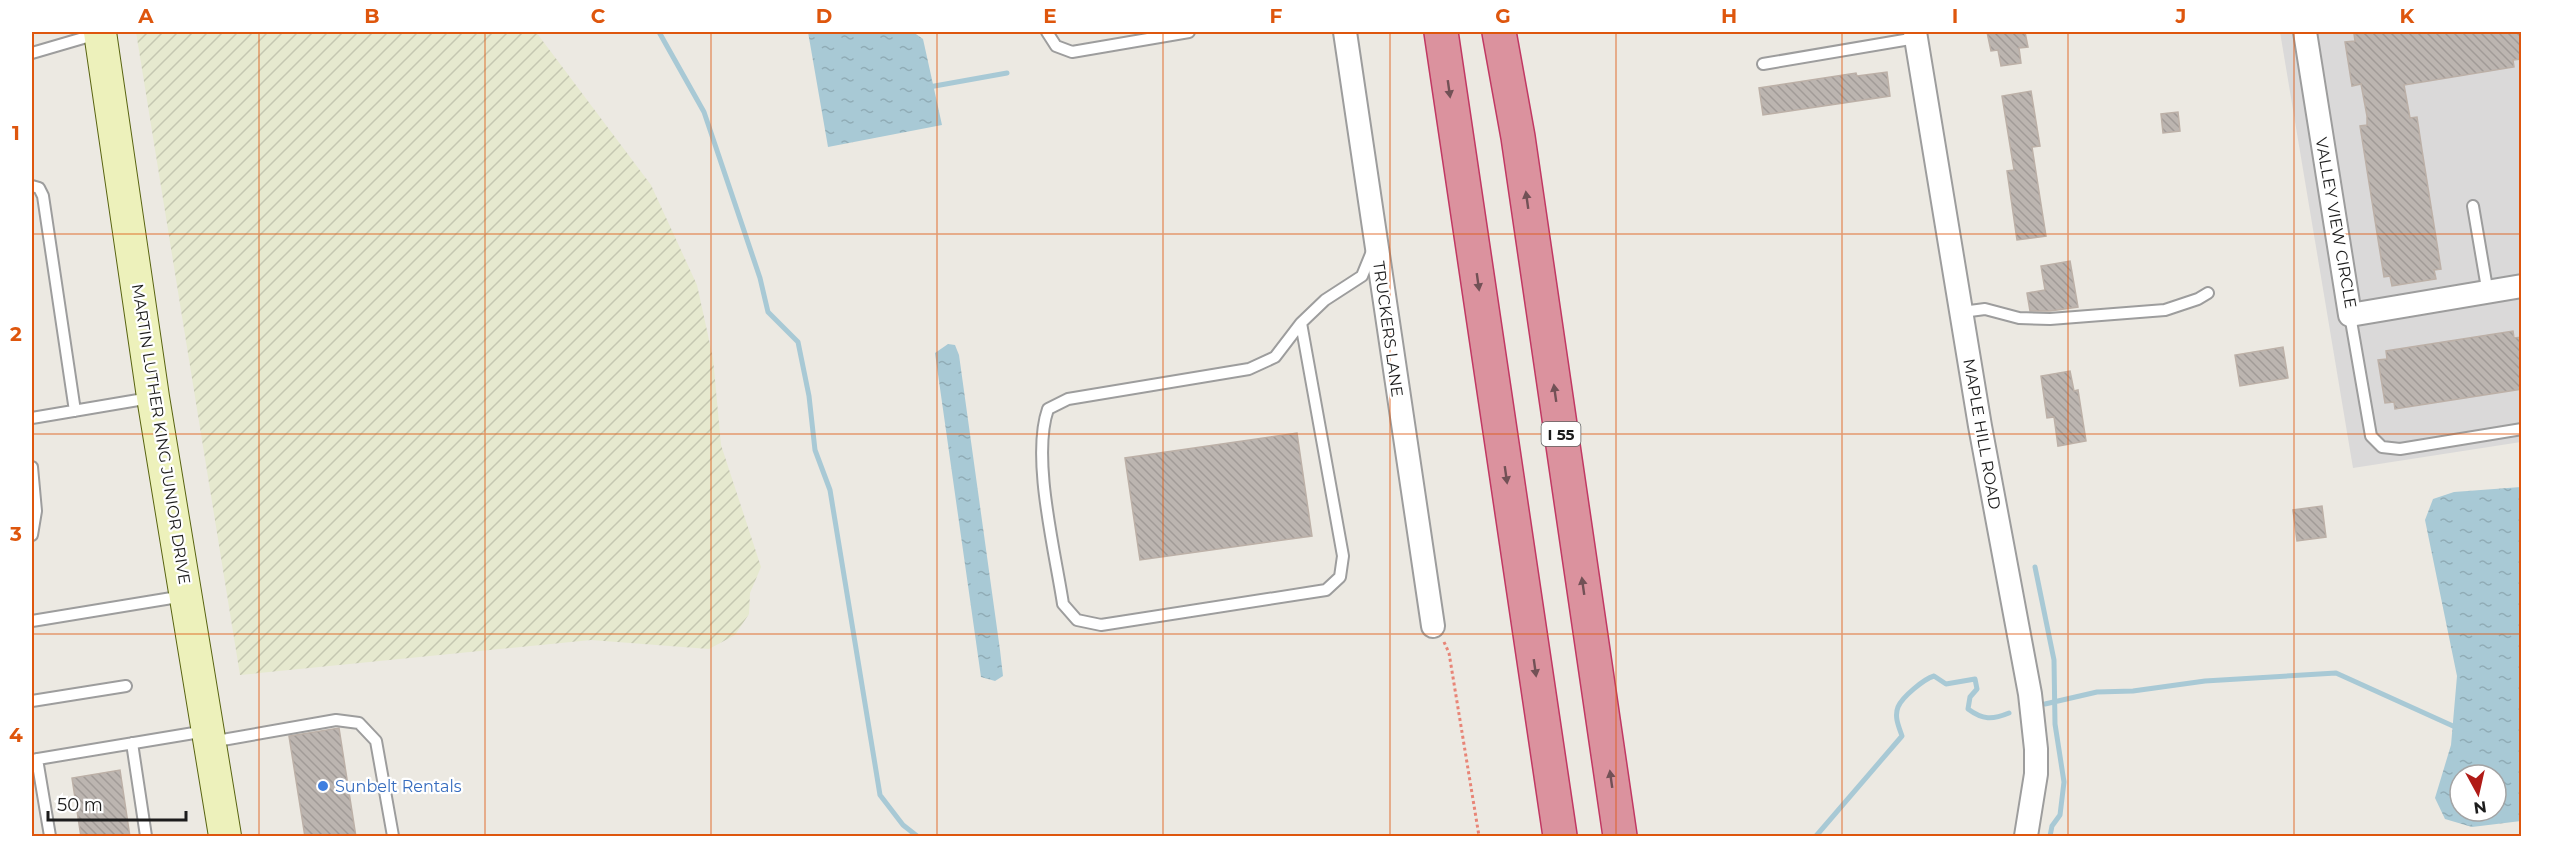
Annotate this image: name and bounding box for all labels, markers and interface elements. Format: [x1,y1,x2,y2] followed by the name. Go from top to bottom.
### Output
[137,4,154,28] text: A
[364,4,380,28] text: B
[591,4,606,28] text: C
[816,4,832,28] text: D
[1043,4,1057,28] text: E
[1270,4,1283,28] text: F
[1495,4,1511,28] text: G
[1721,4,1737,28] text: H
[1952,4,1958,28] text: I
[2175,4,2186,28] text: J
[2400,4,2416,28] text: K
[1445,80,1454,99] one-way arrow
[12,121,20,145] text: 1
[2312,136,2360,310] street label: VALLEY VIEW CIRCLE
[1523,190,1532,209] one-way arrow
[1369,260,1407,398] street label: TRUCKERS LANE
[1473,273,1482,292] one-way arrow
[128,282,194,586] street label: MARTIN LUTHER KING JUNIOR DRIVE
[10,322,22,346] text: 2
[1959,357,2005,511] street label: MAPLE HILL ROAD
[1551,383,1560,402] one-way arrow
[1542,422,1580,446] road number: I 55
[1502,466,1511,485] one-way arrow
[9,522,22,546] text: 3
[1579,576,1588,595] one-way arrow
[1531,659,1540,678] one-way arrow
[9,723,23,747] text: 4
[2448,763,2508,823] north arrow
[1607,769,1616,788] one-way arrow
[335,777,462,796] place label: Sunbelt Rentals
[316,779,330,793] marker: Sunbelt Rentals
[48,784,186,822] scale bar
[57,794,103,816] text: 50 m
[2472,797,2488,818] text: N

